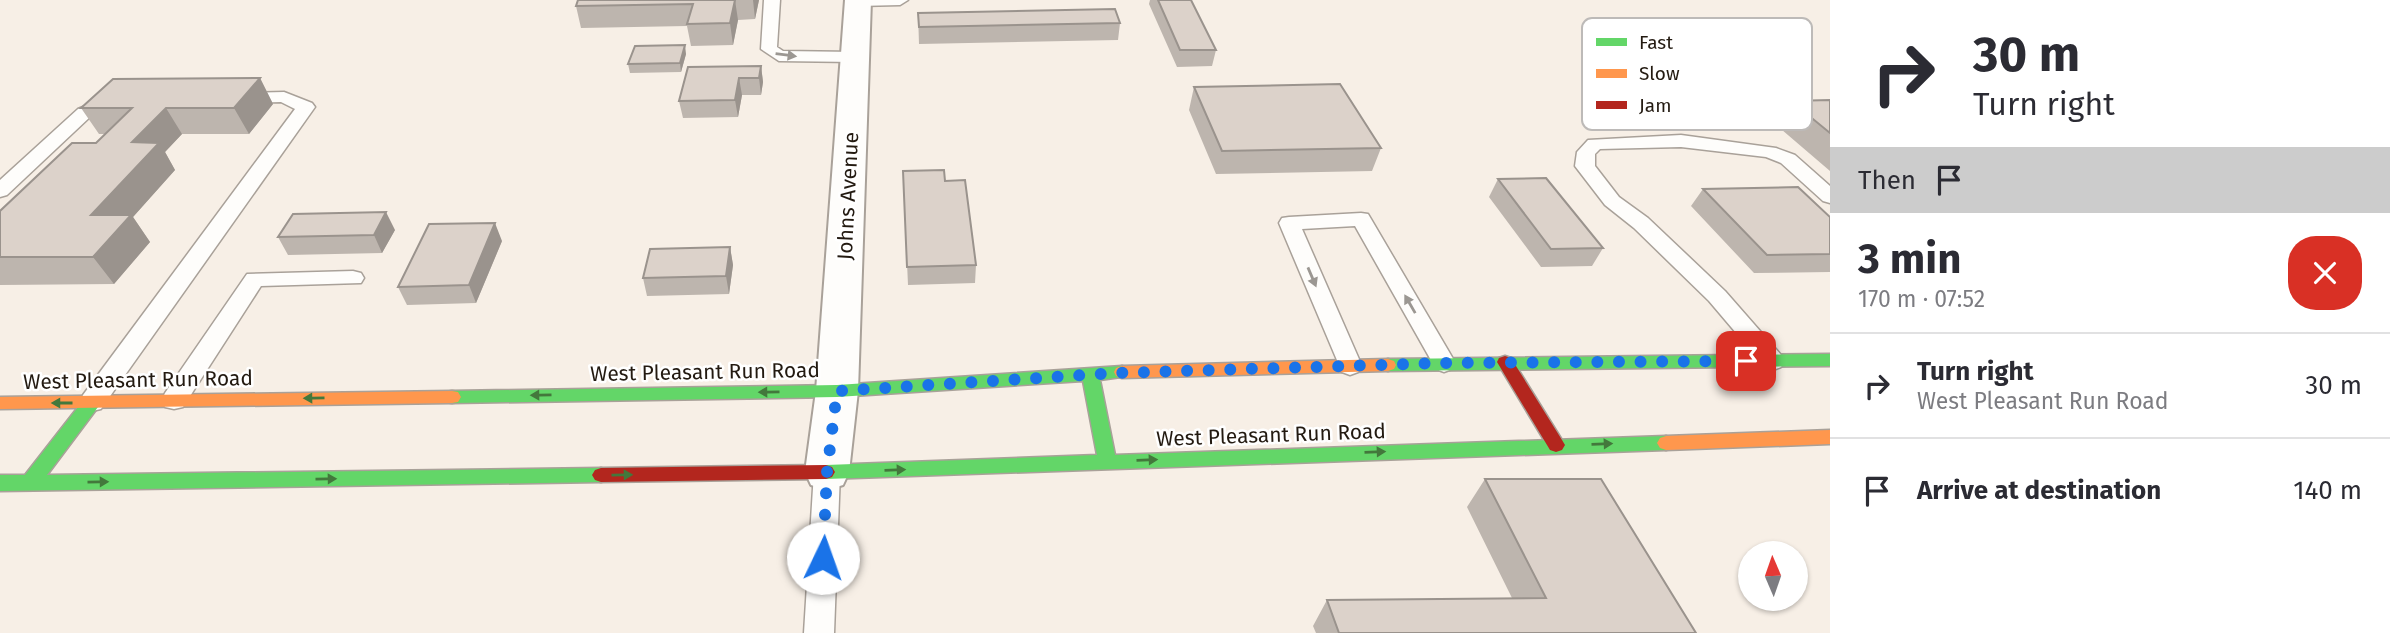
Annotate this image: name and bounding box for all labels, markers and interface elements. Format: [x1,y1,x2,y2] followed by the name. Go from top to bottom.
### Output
[1582,18,1812,130] legend
[1973,25,2080,84] text: 30 m
[1858,28,1949,119] icon: right
[1639,31,1673,54] text: Fast
[775,50,797,61] one-way arrow
[1639,62,1680,85] text: Slow
[1973,85,2115,123] text: Turn right
[1639,94,1671,117] text: Jam
[832,131,864,261] street label: Johns Avenue
[1930,161,1968,199] icon: arrive
[1858,165,1916,196] text: Then
[1858,234,1961,284] text: 3 min
[2288,236,2362,310] button: close
[1306,267,1318,287] one-way arrow
[1858,285,1985,313] text: 170 m · 07:52
[1404,294,1417,313] one-way arrow
[1716,331,1776,391] pin
[1727,342,1765,380] icon: arrive
[1917,356,2034,387] text: Turn right
[590,357,820,387] street label: West Pleasant Run Road
[23,365,253,395] street label: West Pleasant Run Road
[1858,367,1896,405] icon: right
[2305,370,2362,401] text: 30 m
[757,386,779,398] one-way arrow
[1917,387,2169,415] text: West Pleasant Run Road
[530,389,552,401] one-way arrow
[302,393,324,404] one-way arrow
[51,397,73,409] one-way arrow
[1156,418,1386,452] street label: West Pleasant Run Road
[1591,438,1613,449] one-way arrow
[1364,446,1386,457] one-way arrow
[1136,455,1158,466] one-way arrow
[885,464,907,475] one-way arrow
[611,469,633,481] one-way arrow
[1858,472,1896,510] icon: arrive
[315,473,337,485] one-way arrow
[1917,475,2161,506] text: Arrive at destination
[2293,475,2362,506] text: 140 m
[87,476,109,488] one-way arrow
[786,521,860,595] position arrow
[1738,541,1808,611] north arrow
[1738,541,1808,611] map controls

